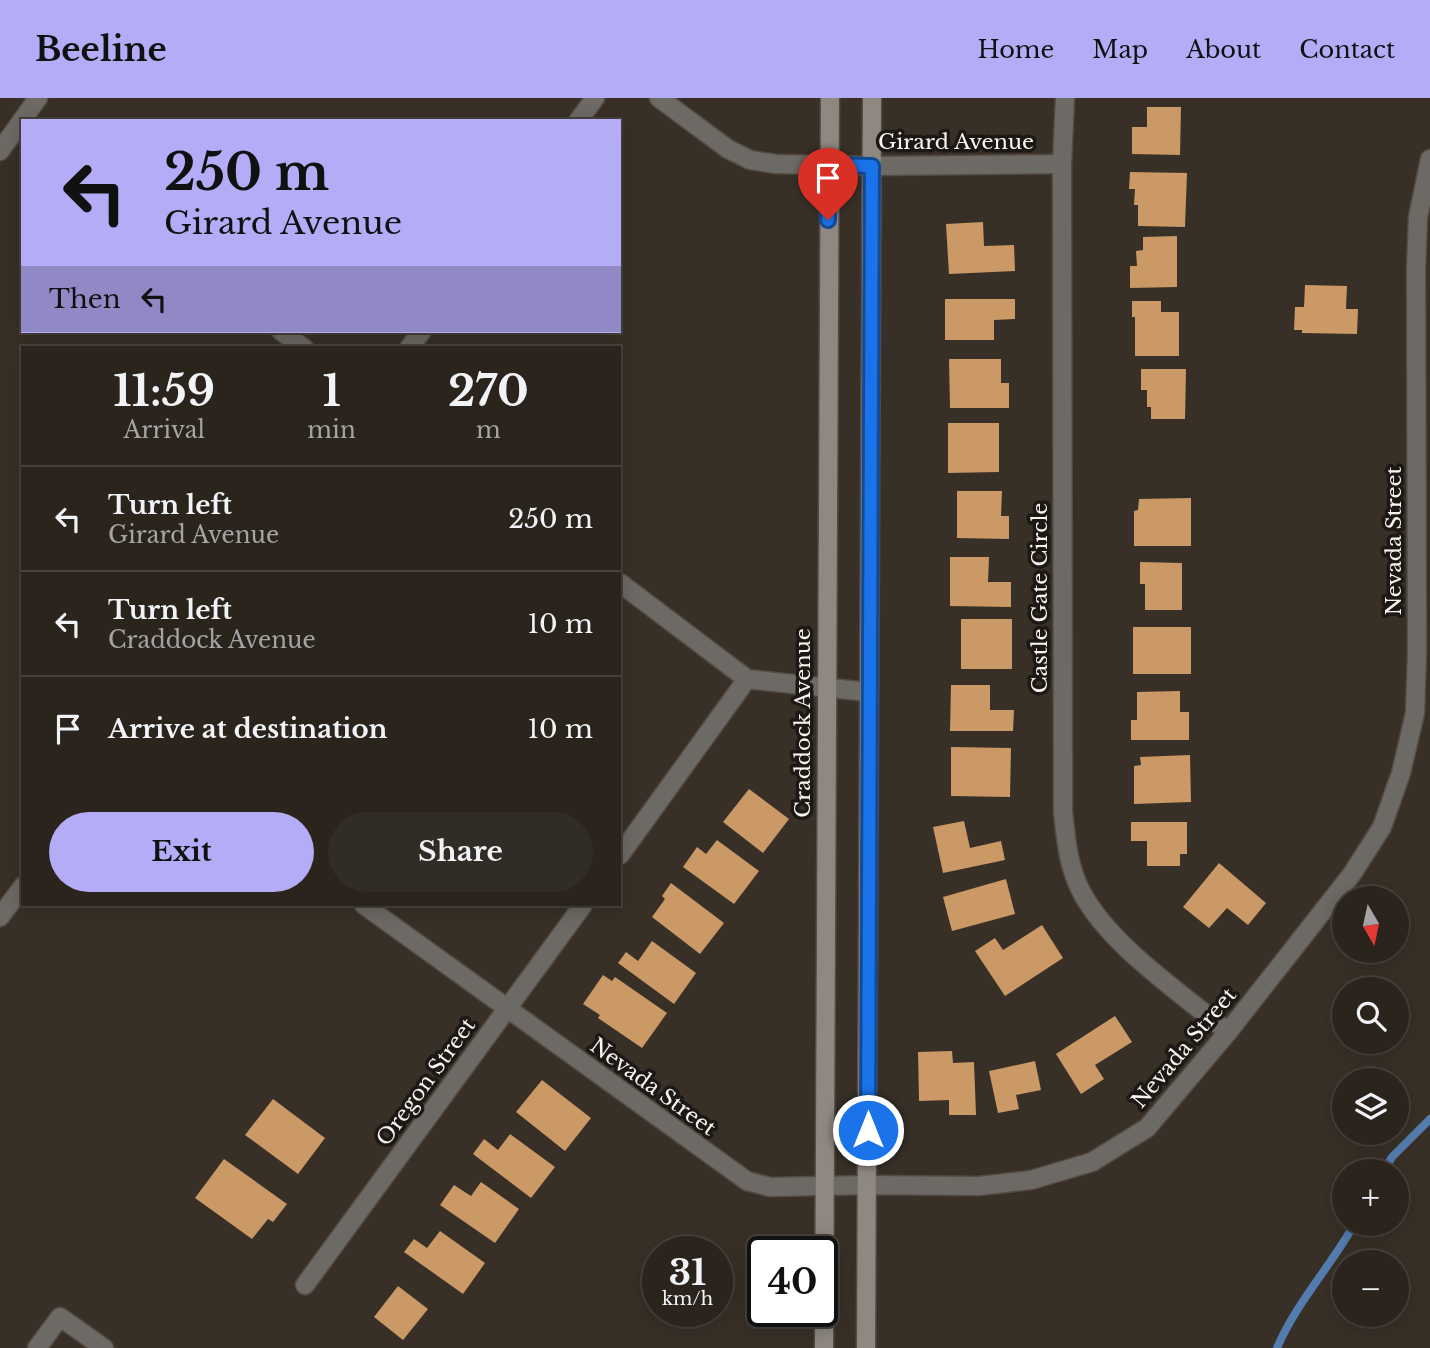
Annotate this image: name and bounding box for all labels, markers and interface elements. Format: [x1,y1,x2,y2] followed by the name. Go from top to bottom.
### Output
[35,29,167,70] text: Beeline
[978,35,1054,64] text: Home
[1092,35,1148,64] text: Map
[1186,35,1261,64] text: About
[1299,35,1395,64] text: Contact
[878,129,1034,155] street label: Girard Avenue
[164,142,329,203] text: 250 m
[49,147,140,238] icon: left
[798,148,858,220] pin
[809,159,847,197] icon: arrive
[164,203,402,243] text: Girard Avenue
[135,280,173,318] icon: left
[49,283,121,315] text: Then
[113,365,215,417] text: 11:59
[322,365,341,417] text: 1
[448,365,529,417] text: 270
[123,416,205,444] text: Arrival
[307,416,356,444] text: min
[476,416,501,444] text: m
[1381,466,1407,616] street label: Nevada Street
[108,489,232,521] text: Turn left
[49,500,87,538] icon: left
[508,503,593,535] text: 250 m
[1027,503,1053,693] street label: Castle Gate Circle
[108,521,279,549] text: Girard Avenue
[108,594,232,626] text: Turn left
[49,605,87,643] icon: left
[527,608,593,640] text: 10 m
[108,626,316,654] text: Craddock Avenue
[790,628,816,818] street label: Craddock Avenue
[49,710,87,748] icon: arrive
[108,713,388,745] text: Arrive at destination
[527,713,593,745] text: 10 m
[49,812,314,892] button: Exit
[328,812,593,892] button: Share
[1332,886,1409,962] north arrow
[1332,886,1409,1327] map controls
[1332,977,1409,1054] button: search
[1126,982,1242,1113] street label: Nevada Street
[371,1013,481,1151] street label: Oregon Street
[585,1033,721,1141] street label: Nevada Street
[1332,1068,1409,1145] button: layers
[831,1093,905,1167] position arrow
[1332,1159,1409,1236] button: +
[747,1236,838,1327] speed limit sign: 40
[1332,1250,1409,1327] button: −
[669,1251,706,1294] text: 31
[662,1288,713,1310] text: km/h

